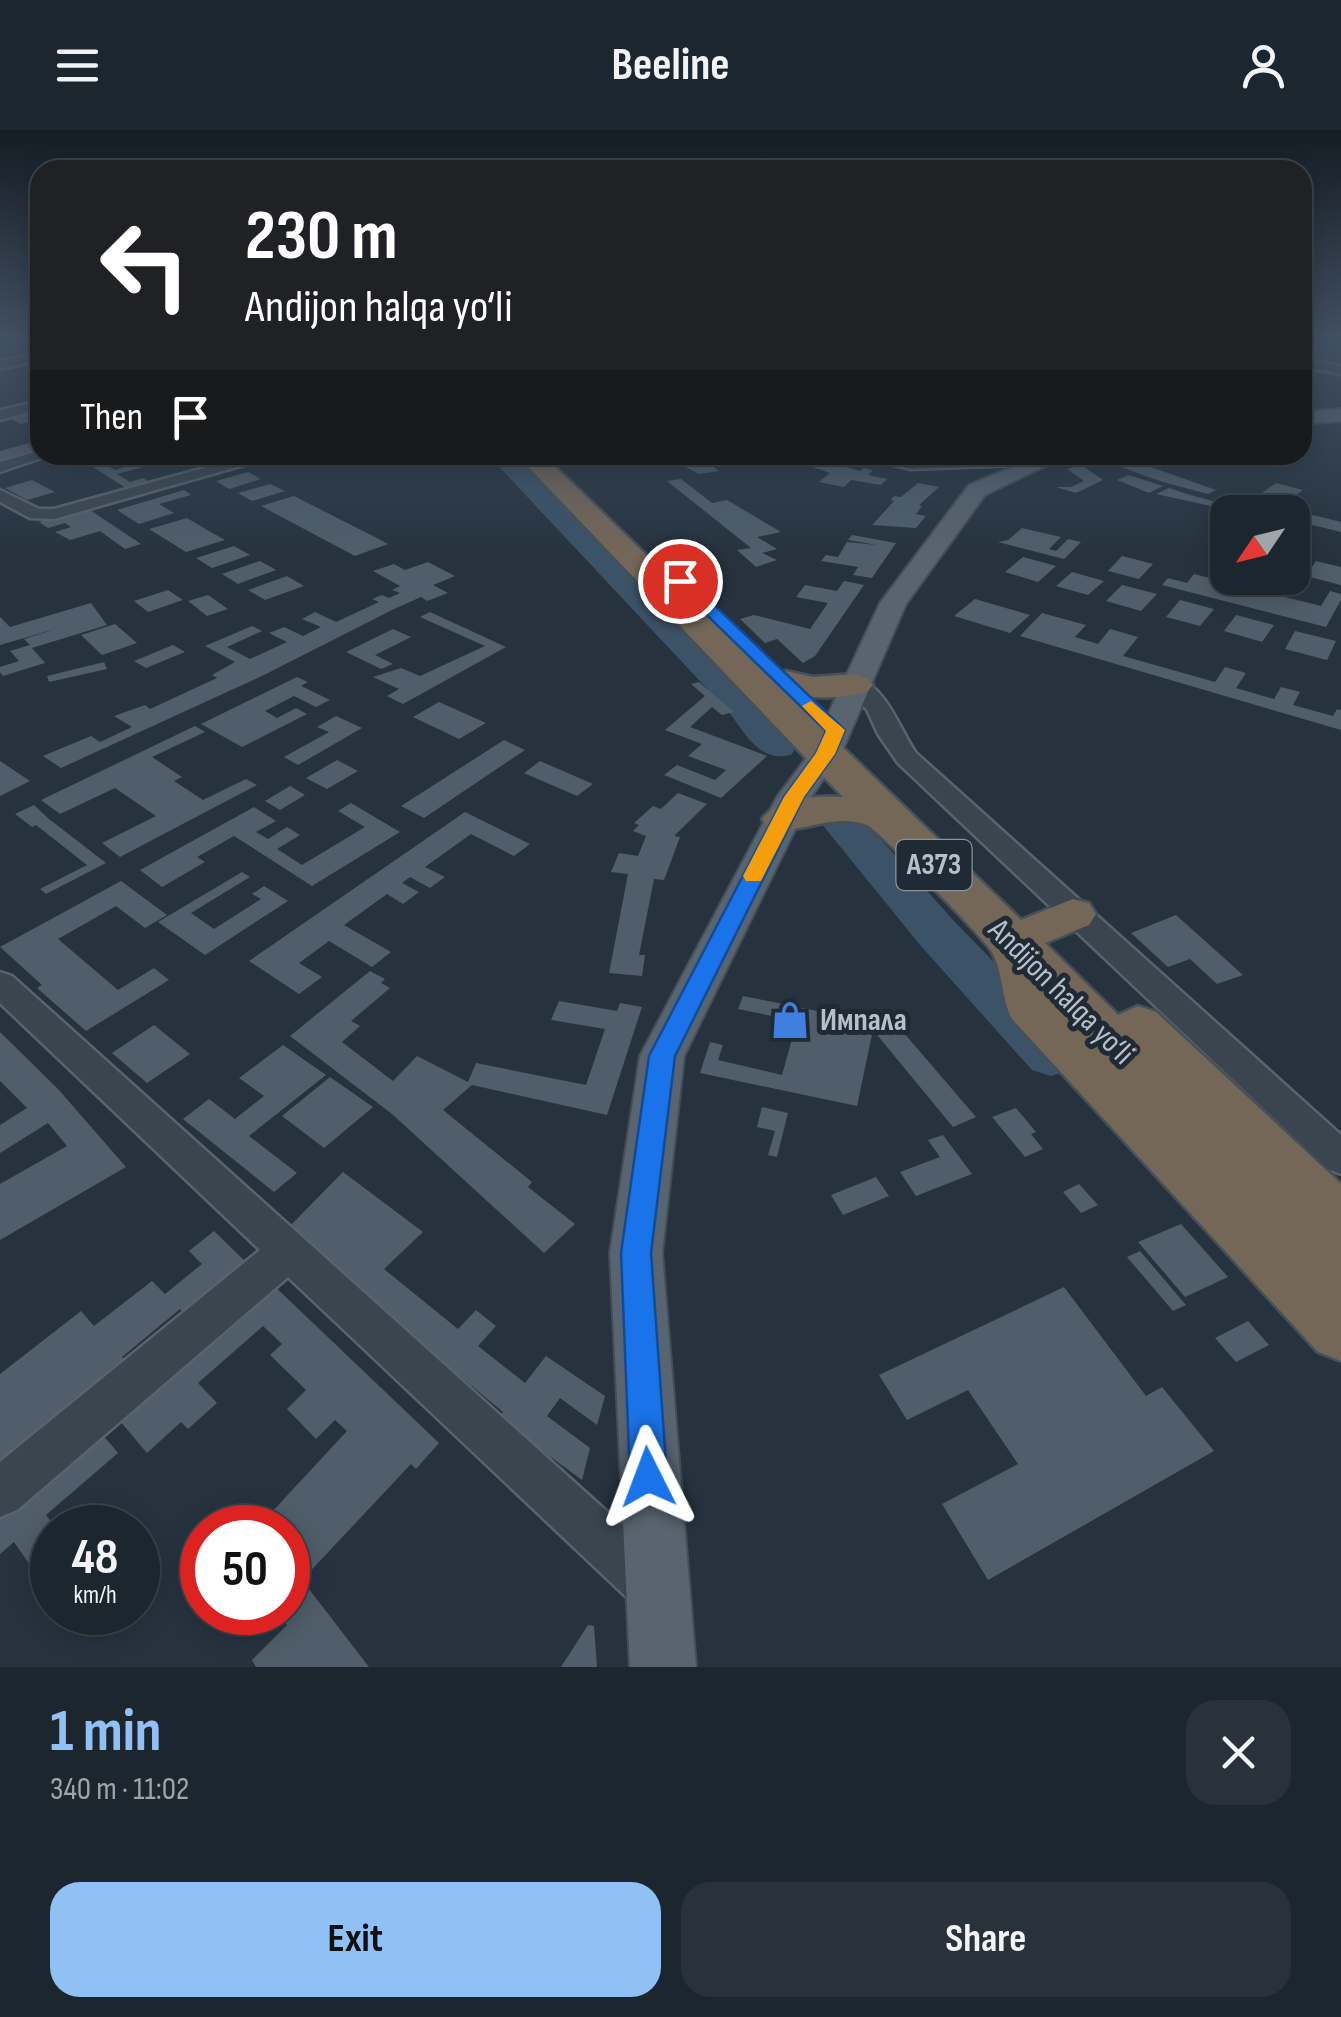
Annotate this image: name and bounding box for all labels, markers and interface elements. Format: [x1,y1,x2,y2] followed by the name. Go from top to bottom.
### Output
[50,38,105,93] icon: menu
[612,38,729,93] text: Beeline
[1236,38,1291,93] icon: person
[245,195,398,279] text: 230 m
[80,200,210,330] icon: left
[245,280,513,335] text: Andijon halqa yo‘li
[163,390,218,445] icon: arrive
[80,395,143,440] text: Then
[1210,495,1310,595] north arrow
[1210,495,1310,595] map controls
[638,539,723,624] pin
[653,554,708,609] icon: arrive
[896,840,972,890] road number: A373
[979,910,1142,1073] street label: Andijon halqa yo‘li
[769,999,811,1041] shop icon: Импала
[820,1001,907,1040] place label: Импала
[596,1425,700,1529] position arrow
[180,1505,310,1635] speed limit sign: 50
[72,1528,118,1588] text: 48
[73,1580,117,1611] text: km/h
[50,1696,162,1768] text: 1 min
[1186,1700,1291,1805] button: close
[50,1770,189,1809] text: 340 m · 11:02
[50,1882,661,1997] button: Exit
[681,1882,1291,1997] button: Share

